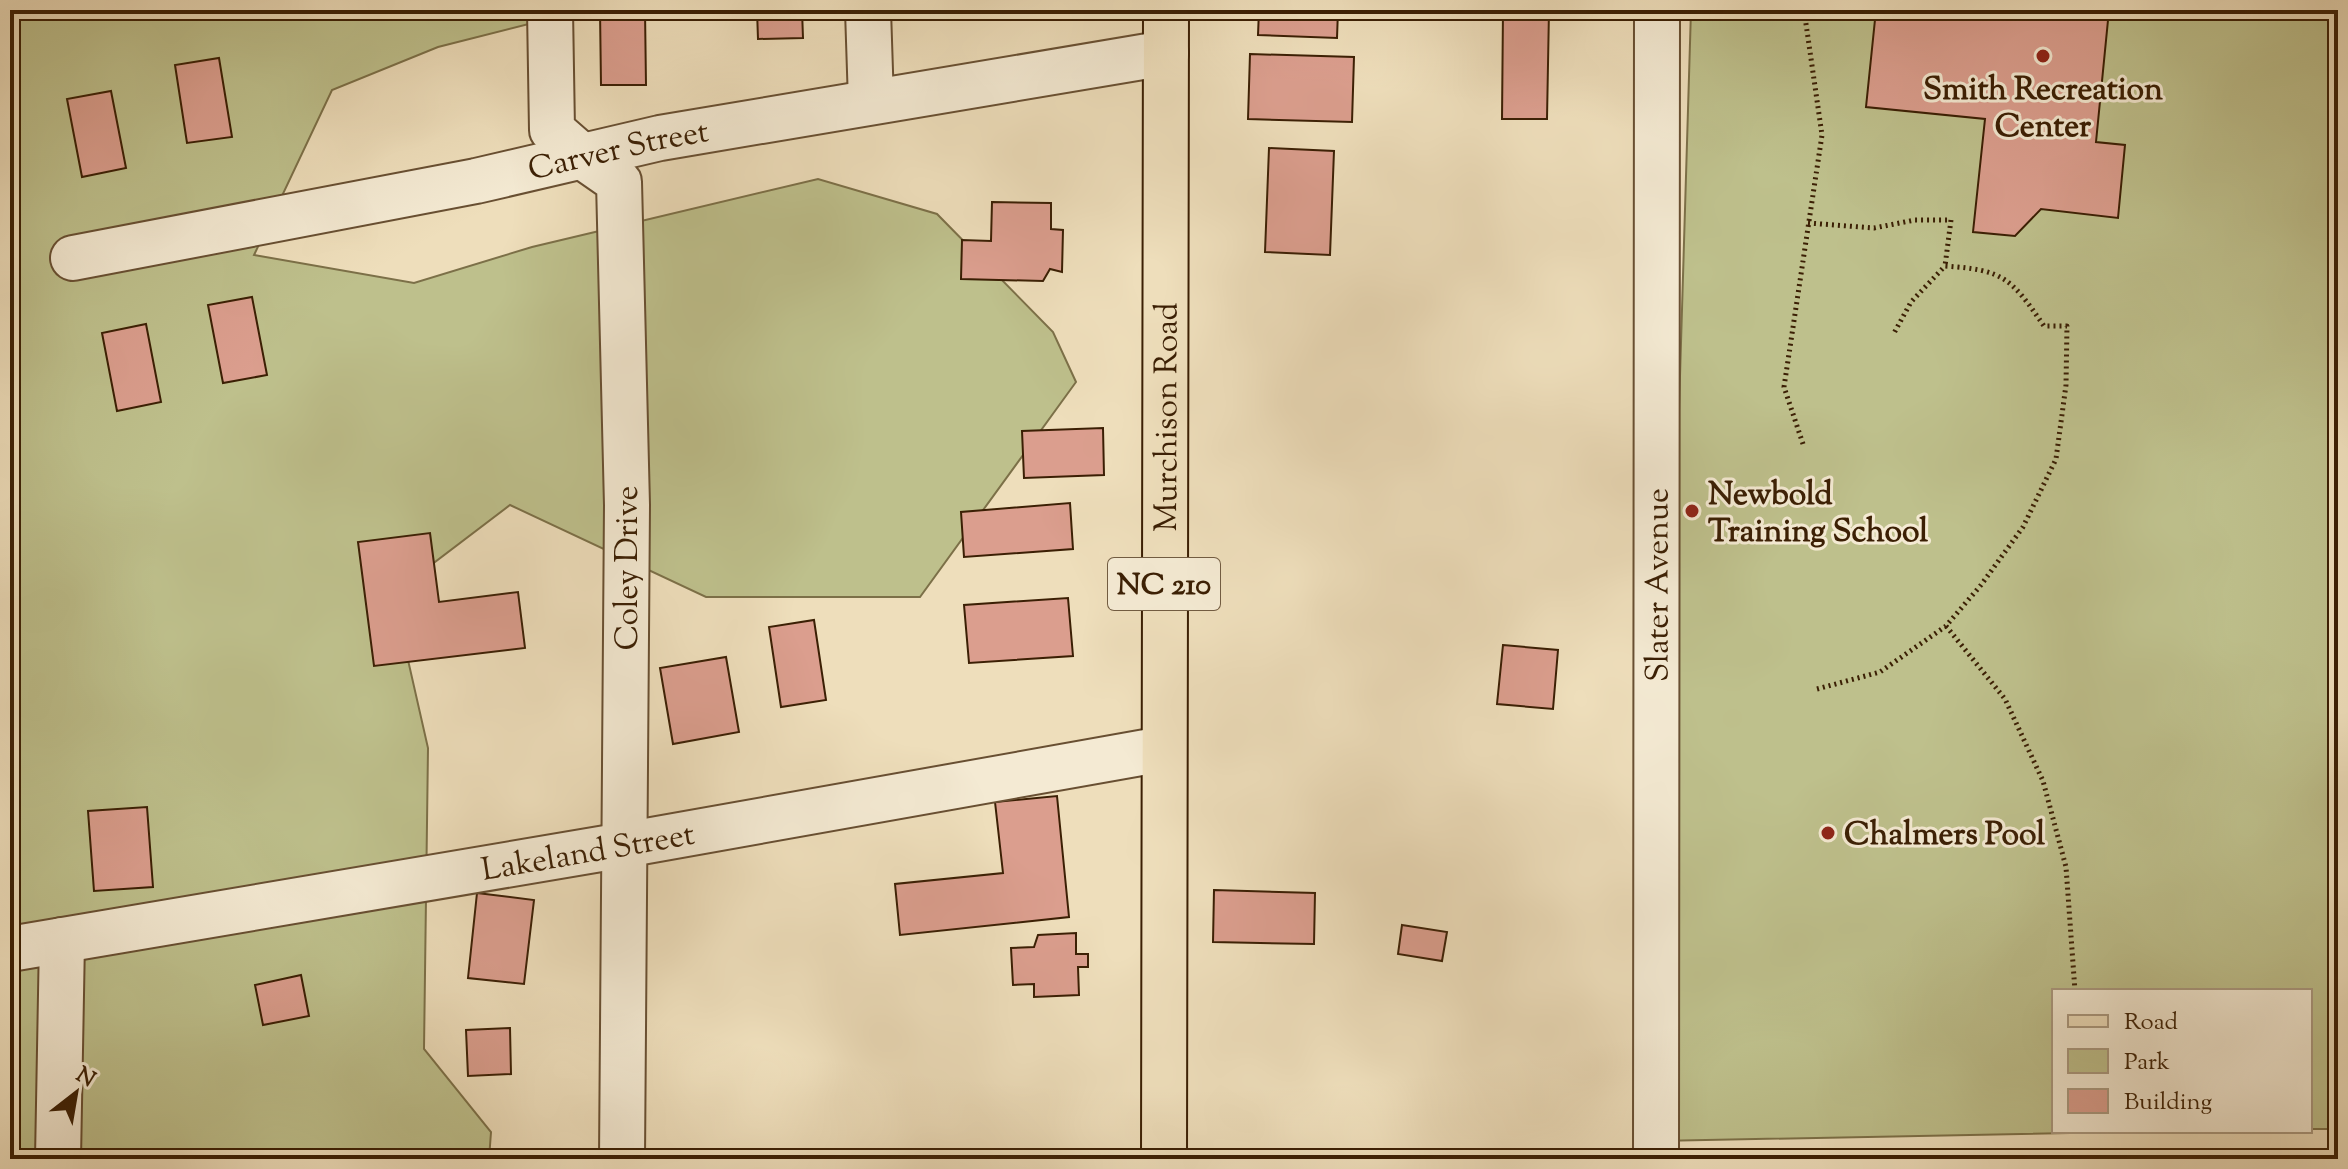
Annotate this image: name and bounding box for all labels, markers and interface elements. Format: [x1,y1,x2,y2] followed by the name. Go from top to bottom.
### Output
[2034,47,2052,65] marker: Smith Recreation Center
[1923,68,2163,151] place label: Smith Recreation Center
[524,110,712,194] street label: Carver Street
[1145,302,1191,532] street label: Murchison Road
[1708,473,1928,556] place label: Newbold Training School
[606,485,652,651] street label: Coley Drive
[1636,488,1683,682] street label: Slater Avenue
[1683,502,1701,520] marker: Newbold Training School
[1108,558,1220,610] road number: NC 210
[478,813,699,895] street label: Lakeland Street
[1844,813,2045,859] place label: Chalmers Pool
[1819,824,1837,842] marker: Chalmers Pool
[2052,989,2312,1133] legend
[2124,1006,2178,1040] text: Road
[2124,1046,2170,1080] text: Park
[36,1053,116,1133] north arrow
[69,1060,101,1097] text: N
[2124,1086,2213,1120] text: Building

